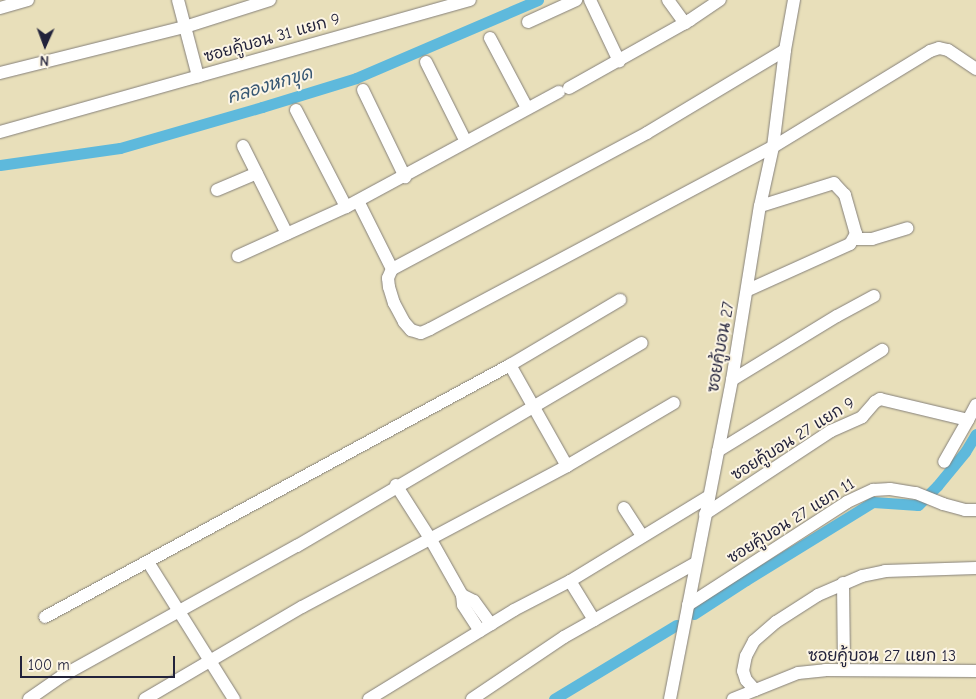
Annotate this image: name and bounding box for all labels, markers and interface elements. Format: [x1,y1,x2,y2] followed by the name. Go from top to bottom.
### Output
[202,9,342,67] street label: ซอยคู้บอน 31 แยก 9
[20,20,70,70] north arrow
[40,52,49,69] text: N
[225,63,315,109] water label: คลองหกขุด
[704,300,738,394] street label: ซอยคู้บอน 27
[728,393,858,485] street label: ซอยคู้บอน 27 แยก 9
[724,474,858,568] street label: ซอยคู้บอน 27 แยก 11
[22,646,178,678] scale bar
[808,646,956,666] street label: ซอยคู้บอน 27 แยก 13
[28,656,70,674] text: 100 m

